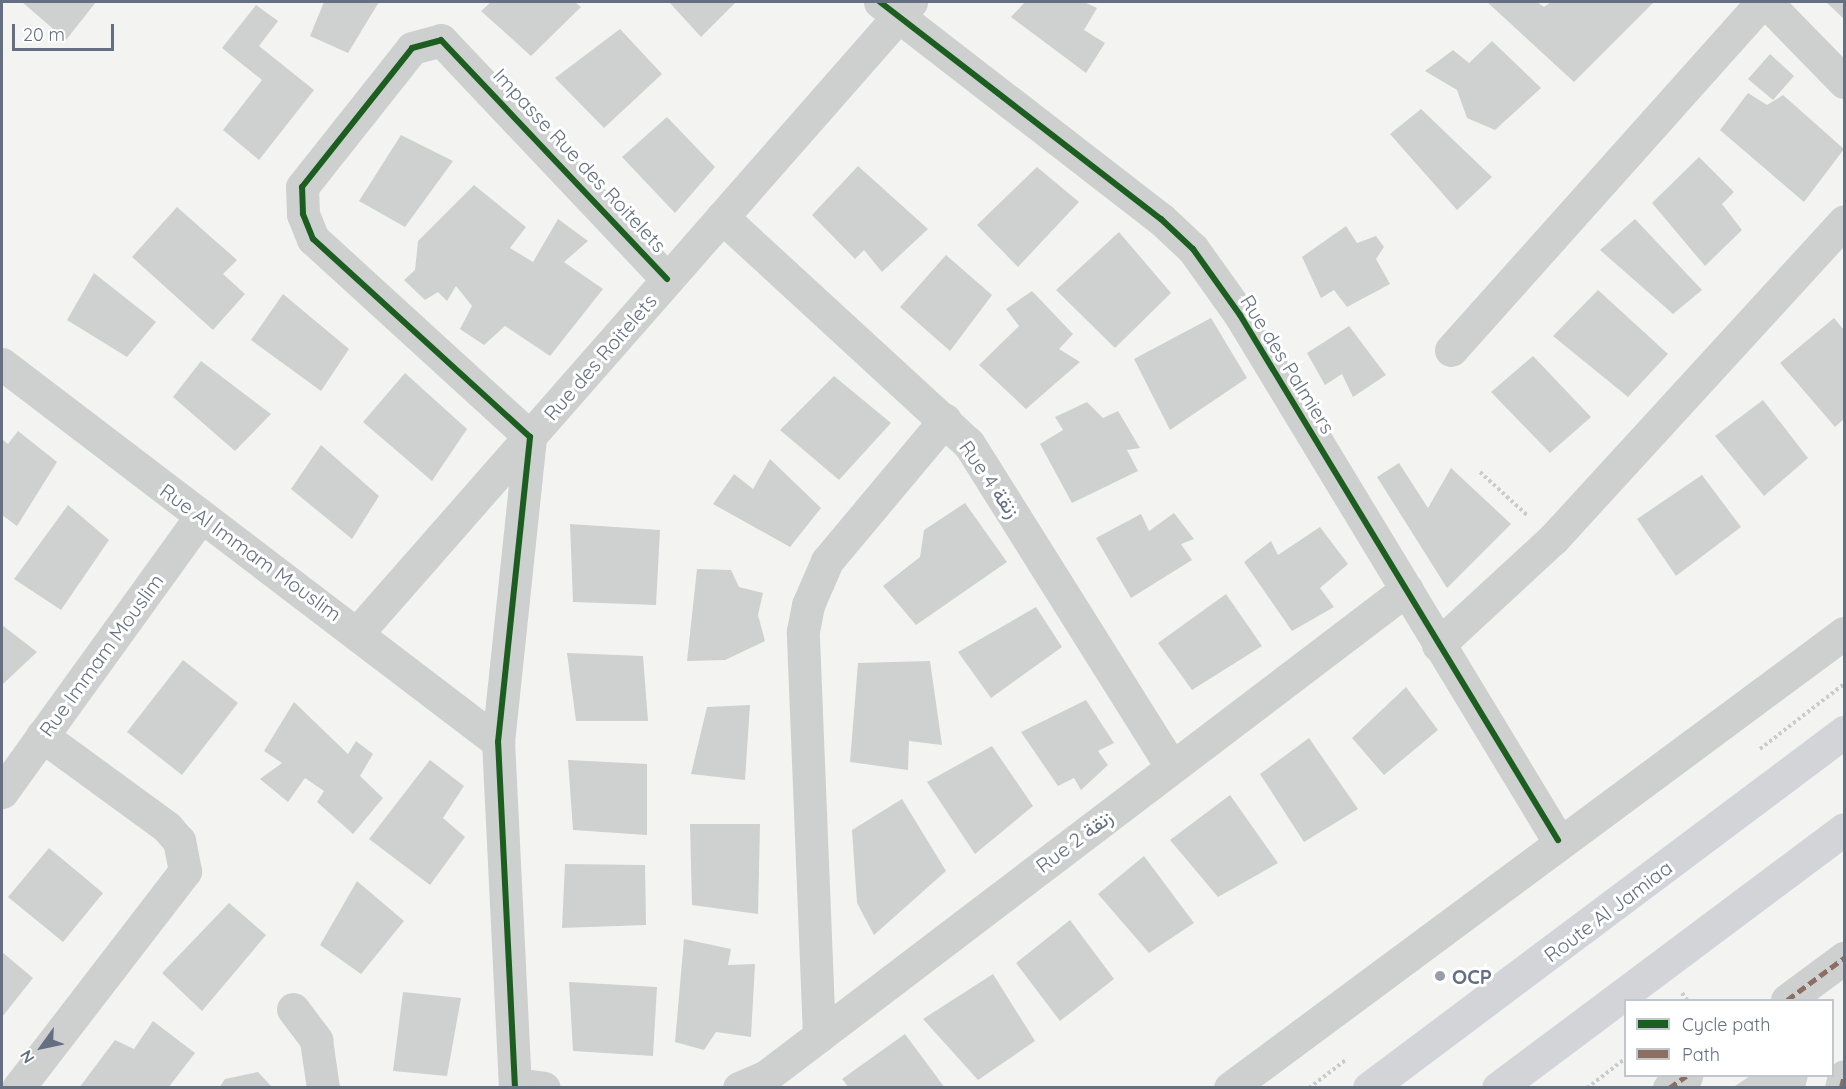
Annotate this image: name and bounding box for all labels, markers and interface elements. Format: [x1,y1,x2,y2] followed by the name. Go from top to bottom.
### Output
[15,12,117,50] scale bar
[23,23,65,46] text: 20 m
[489,63,671,257] street label: Impasse Rue des Roitelets
[539,289,661,425] street label: Rue des Roitelets
[1236,290,1340,438] street label: Rue des Palmiers
[955,436,1025,522] street label: Rue 4 زنقة
[156,478,346,626] street label: Rue Al Immam Mouslim
[34,569,168,741] street label: Rue Immam Mouslim
[1031,805,1117,877] street label: Rue 2 زنقة
[1539,855,1677,967] street label: Route Al Jamiaa
[1452,964,1492,988] place label: OCP
[1433,969,1447,983] marker: OCP
[1624,999,1834,1077] legend
[1682,1013,1770,1036] text: Cycle path
[12,1017,72,1077] north arrow
[1682,1043,1720,1066] text: Path
[15,1046,38,1067] text: N

